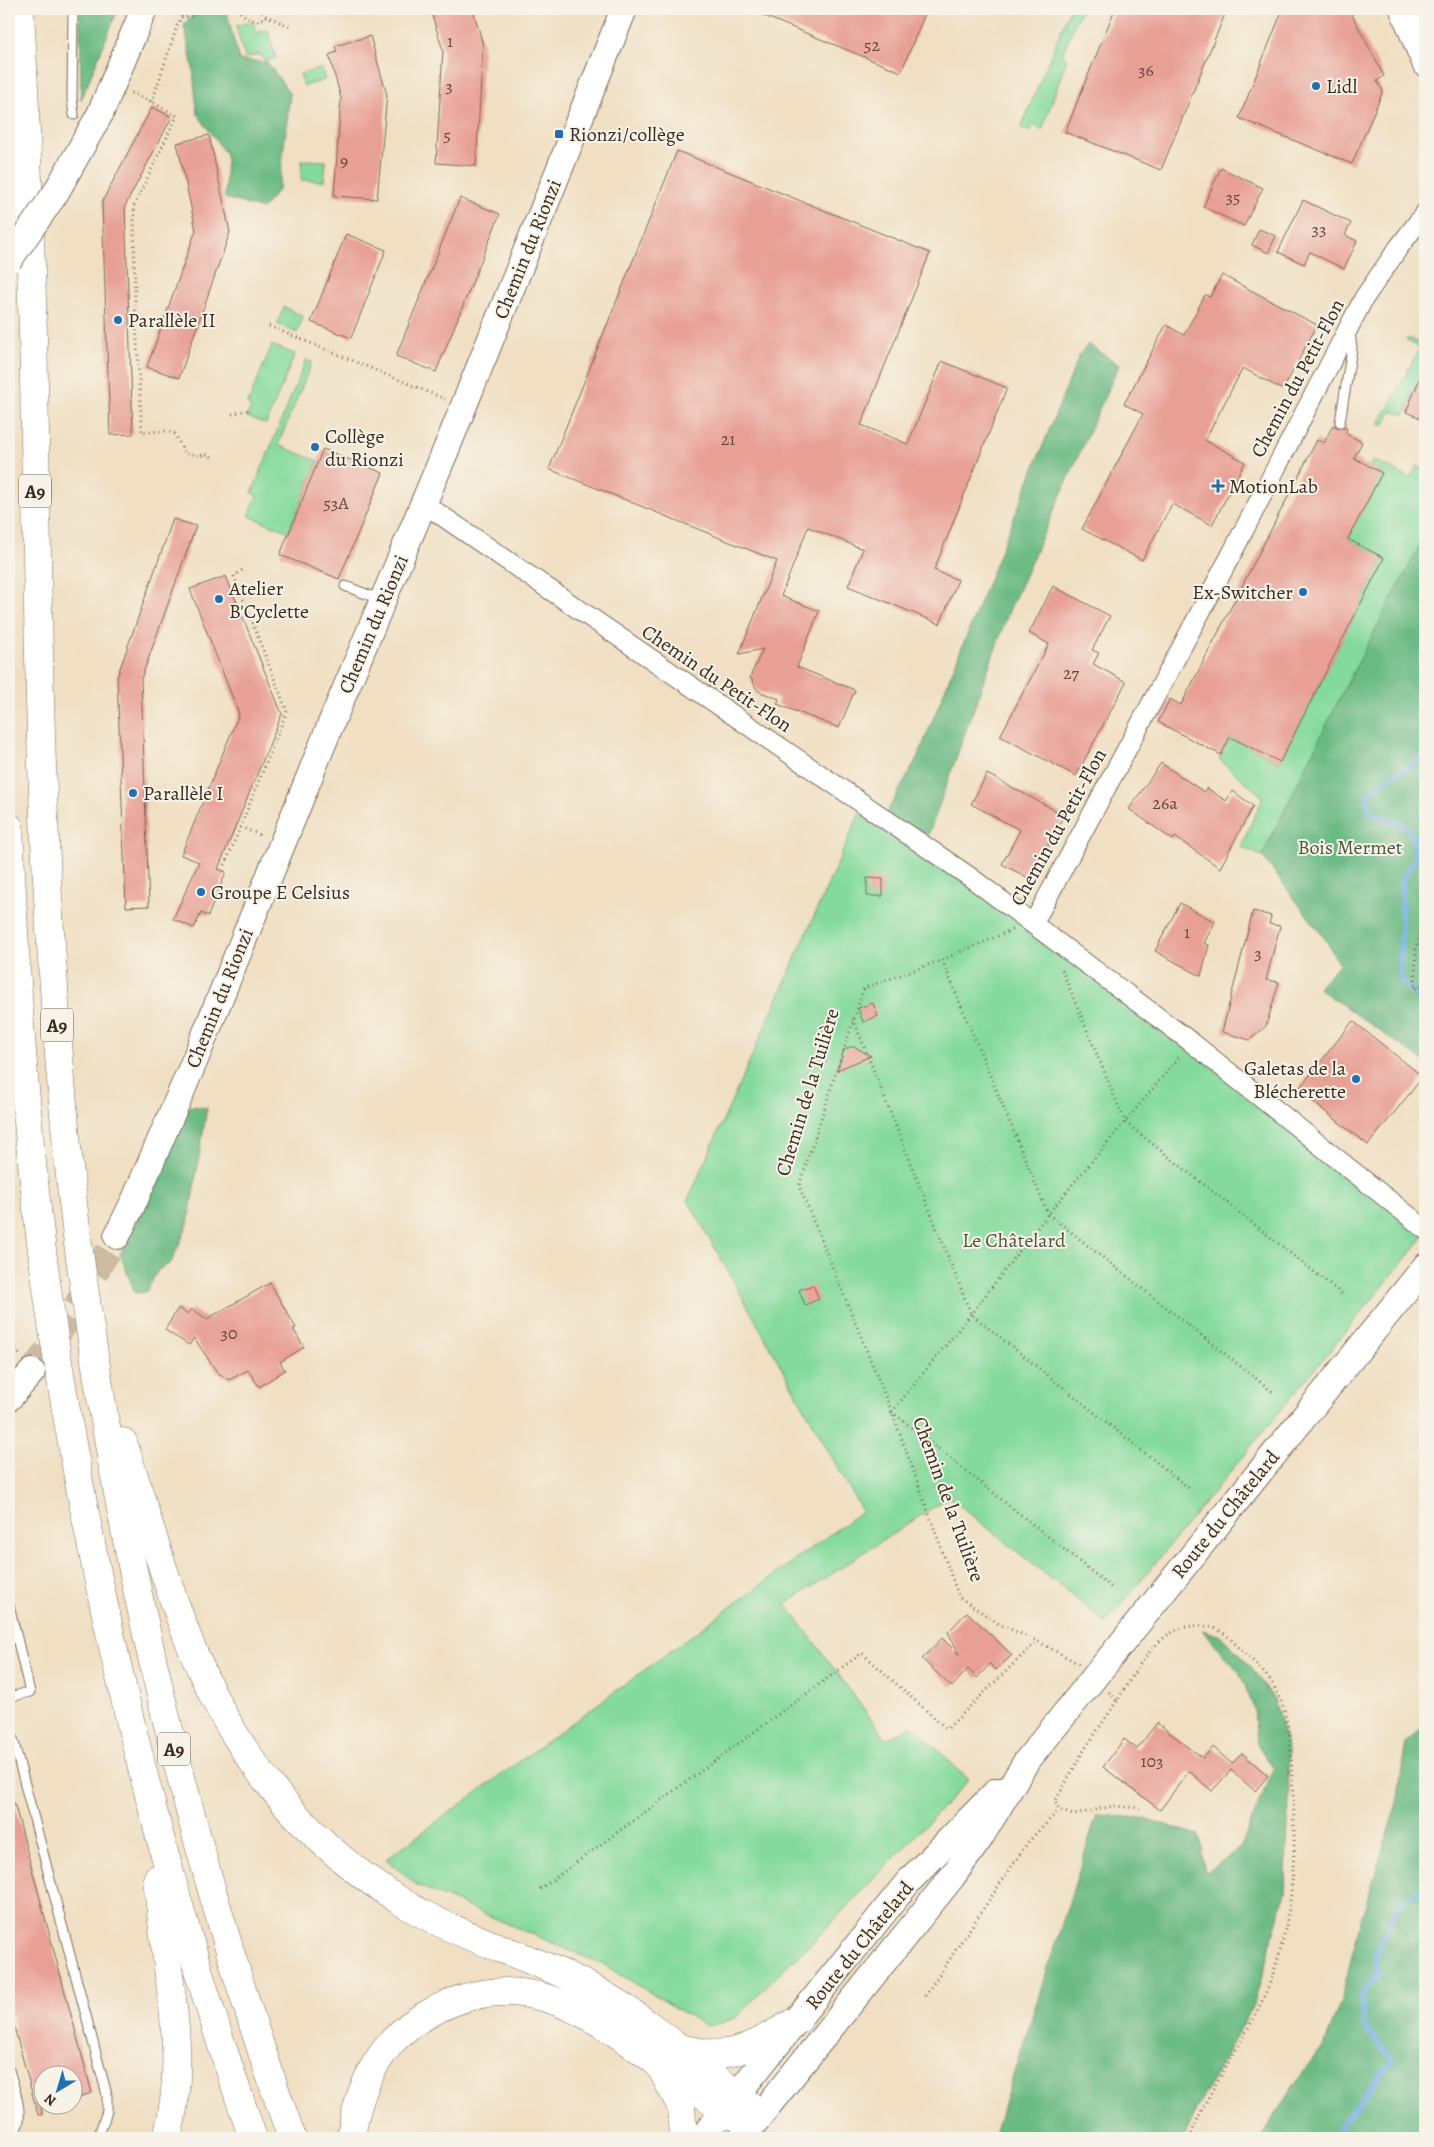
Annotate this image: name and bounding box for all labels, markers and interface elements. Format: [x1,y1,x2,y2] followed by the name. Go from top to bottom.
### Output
[447,29,453,53] house number: 1
[864,33,881,57] house number: 52
[1138,58,1154,82] house number: 36
[1326,73,1358,100] place label: Lidl
[445,74,453,98] house number: 3
[1310,80,1322,92] marker: Lidl
[569,121,685,148] place label: Rionzi/collège
[443,123,451,147] house number: 5
[553,128,565,140] marker: Rionzi/collège
[340,149,348,173] house number: 9
[487,175,568,323] street label: Chemin du Rionzi
[1225,185,1241,209] house number: 35
[1312,217,1326,241] house number: 33
[1244,294,1351,462] street label: Chemin du Petit-Flon
[128,307,216,334] place label: Parallèle II
[112,314,124,326] marker: Parallèle II
[325,423,404,473] place label: Collège du Rionzi
[721,427,735,451] house number: 21
[309,441,321,453] marker: Collège du Rionzi
[1229,473,1318,500] place label: MotionLab
[19,474,51,508] road number: A9
[1211,479,1225,493] marker: MotionLab
[323,491,349,515] house number: 53A
[332,551,415,698] street label: Chemin du Rionzi
[228,575,309,625] place label: Atelier B'Cyclette
[1192,579,1293,606] place label: Ex-Switcher
[1297,586,1309,598] marker: Ex-Switcher
[213,593,225,605] marker: Atelier B'Cyclette
[636,618,797,739] street label: Chemin du Petit-Flon
[1063,661,1079,685] house number: 27
[1004,744,1113,911] street label: Chemin du Petit-Flon
[143,780,223,807] place label: Parallèle I
[127,787,139,799] marker: Parallèle I
[1152,791,1178,815] house number: 26a
[1298,834,1403,861] park label: Bois Mermet
[211,879,350,906] place label: Groupe E Celsius
[195,886,207,898] marker: Groupe E Celsius
[1184,920,1190,944] house number: 1
[179,924,260,1072] street label: Chemin du Rionzi
[1254,941,1262,965] house number: 3
[769,1005,846,1179] street label: Chemin de la Tuilière
[41,1008,73,1042] road number: A9
[1244,1055,1347,1105] place label: Galetas de la Blécherette
[1350,1073,1362,1085] marker: Galetas de la Blécherette
[962,1227,1066,1254] park label: Le Châtelard
[220,1321,238,1345] house number: 30
[906,1413,991,1586] street label: Chemin de la Tuilière
[1165,1444,1286,1584] street label: Route du Châtelard
[158,1732,190,1766] road number: A9
[1140,1749,1164,1773] house number: 103
[799,1875,920,2015] street label: Route du Châtelard
[32,2064,82,2114] north arrow
[40,2089,60,2110] text: N

